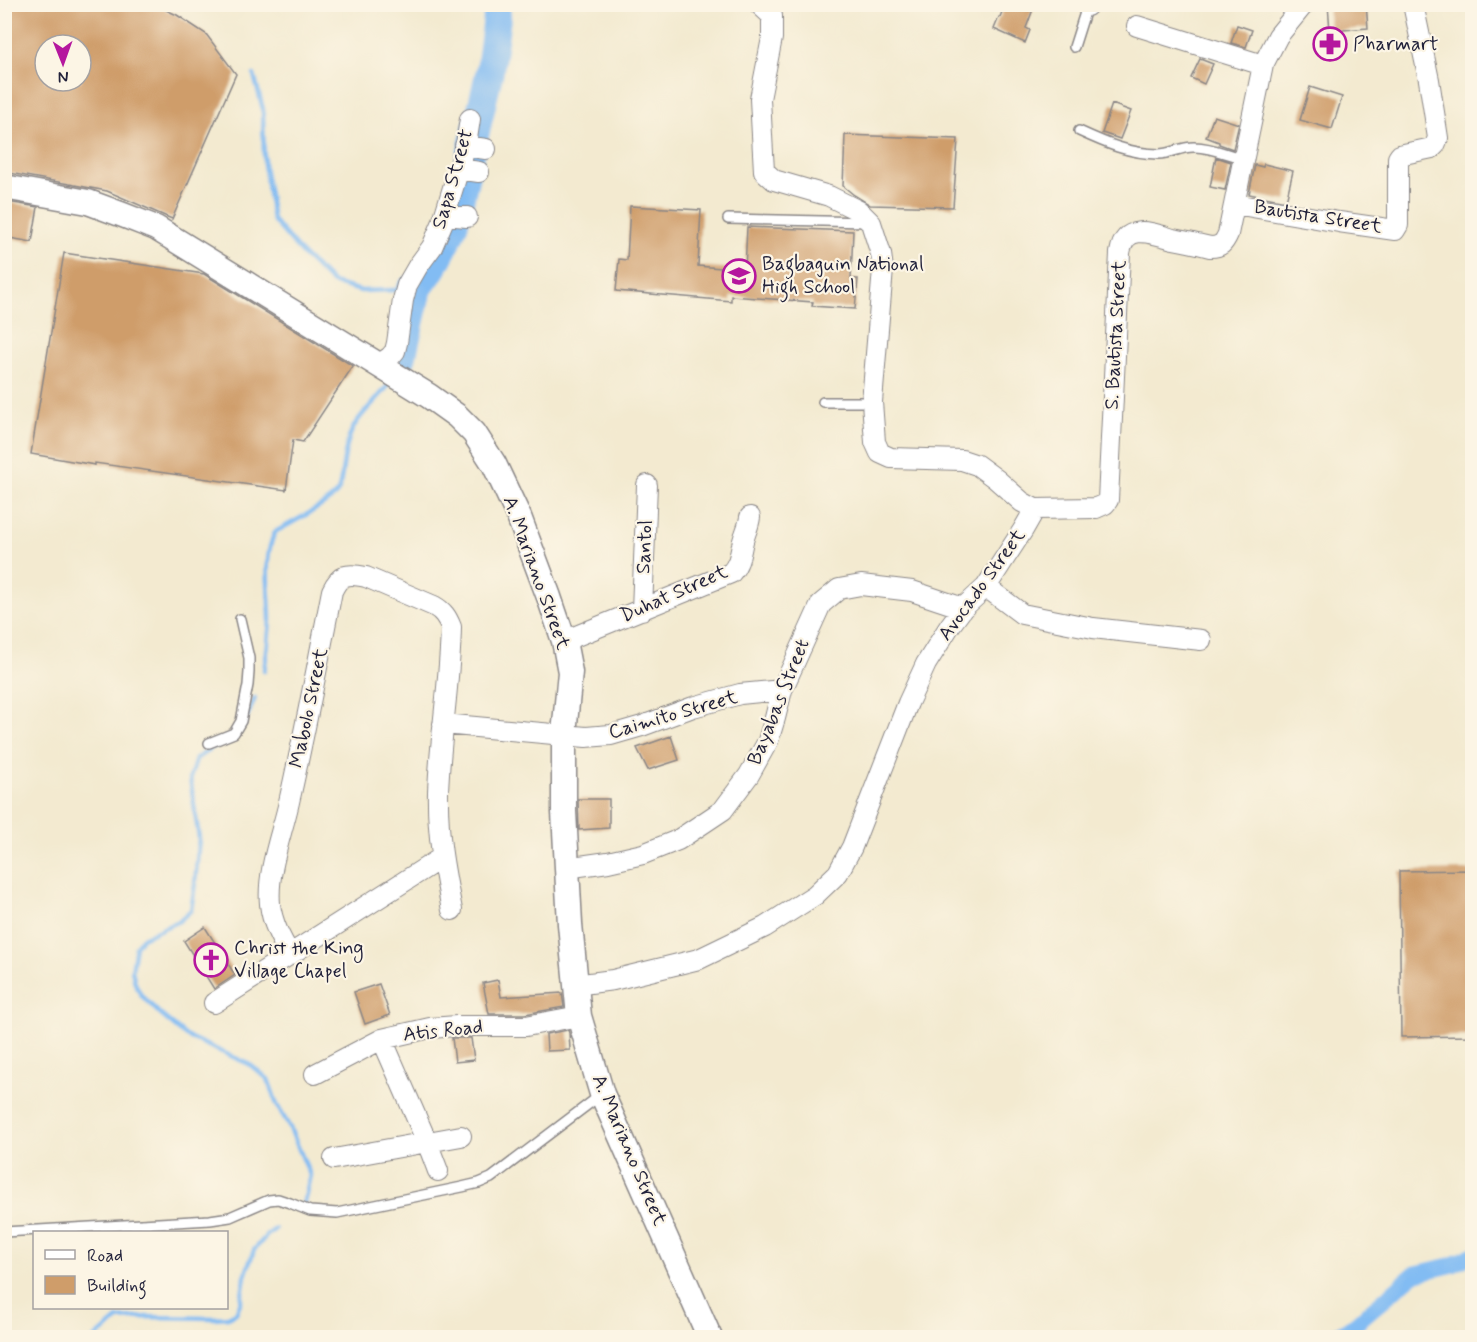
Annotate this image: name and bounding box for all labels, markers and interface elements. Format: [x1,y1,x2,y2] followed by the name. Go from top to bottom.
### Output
[1312,26,1348,62] pharmacy icon: Pharmart
[1353,31,1438,58] place label: Pharmart
[33,33,93,93] north arrow
[58,66,69,87] text: N
[426,126,480,232] street label: Sapa Street
[1252,194,1384,240] street label: Bautista Street
[762,251,924,303] place label: Bagbaguin National High School
[721,258,757,294] school or university icon: Bagbaguin National High School
[1099,259,1133,410] street label: S. Bautista Street
[496,492,576,654] street label: A. Mariano Street
[630,519,660,575] street label: Santol
[932,523,1032,647] street label: Avocado Street
[616,558,732,630] street label: Duhat Street
[741,635,817,769] street label: Bayabas Street
[283,645,335,771] street label: Mabolo Street
[605,684,741,746] street label: Caimito Street
[234,935,364,985] place label: Christ the King Village Chapel
[193,942,229,978] church icon: Christ the King Village Chapel
[402,1013,484,1049] street label: Atis Road
[585,1070,673,1230] street label: A. Mariano Street
[33,1231,228,1309] legend
[87,1244,123,1268] text: Road
[87,1274,147,1300] text: Building

